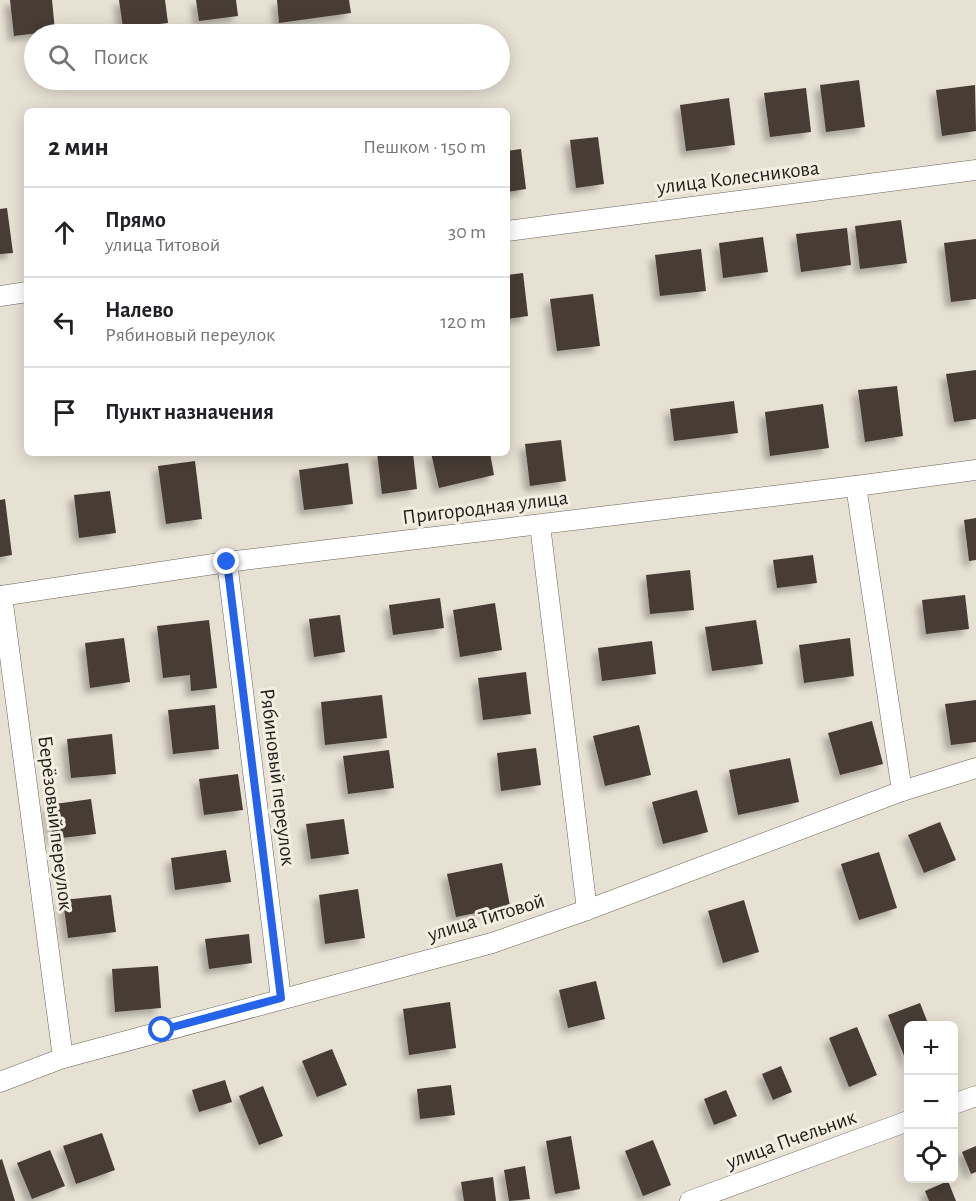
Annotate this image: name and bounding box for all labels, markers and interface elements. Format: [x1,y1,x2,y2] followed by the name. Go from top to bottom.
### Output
[24,24,510,90] search box
[45,41,78,74] icon: search
[93,46,148,68] text: Поиск
[48,134,109,160] text: 2 мин
[363,137,486,157] text: Пешком · 150 m
[655,157,821,198] street label: улица Колесникова
[105,209,166,231] text: Прямо
[48,216,81,249] icon: ahead
[448,222,486,242] text: 30 m
[105,235,220,255] text: улица Титовой
[105,299,174,321] text: Налево
[48,306,81,339] icon: left
[440,312,486,332] text: 120 m
[105,325,275,345] text: Рябиновый переулок
[48,396,81,429] icon: arrive
[105,401,274,423] text: Пункт назначения
[401,487,570,528] street label: Пригородная улица
[213,548,239,574] route end
[256,687,299,867] street label: Рябиновый переулок
[34,734,77,912] street label: Берёзовый переулок
[424,890,547,946] street label: улица Титовой
[148,1016,174,1042] route start
[904,1021,958,1183] map controls
[904,1021,958,1075] button: +
[904,1075,958,1129] button: −
[723,1106,859,1173] street label: улица Пчельник
[904,1129,958,1183] button: locate

